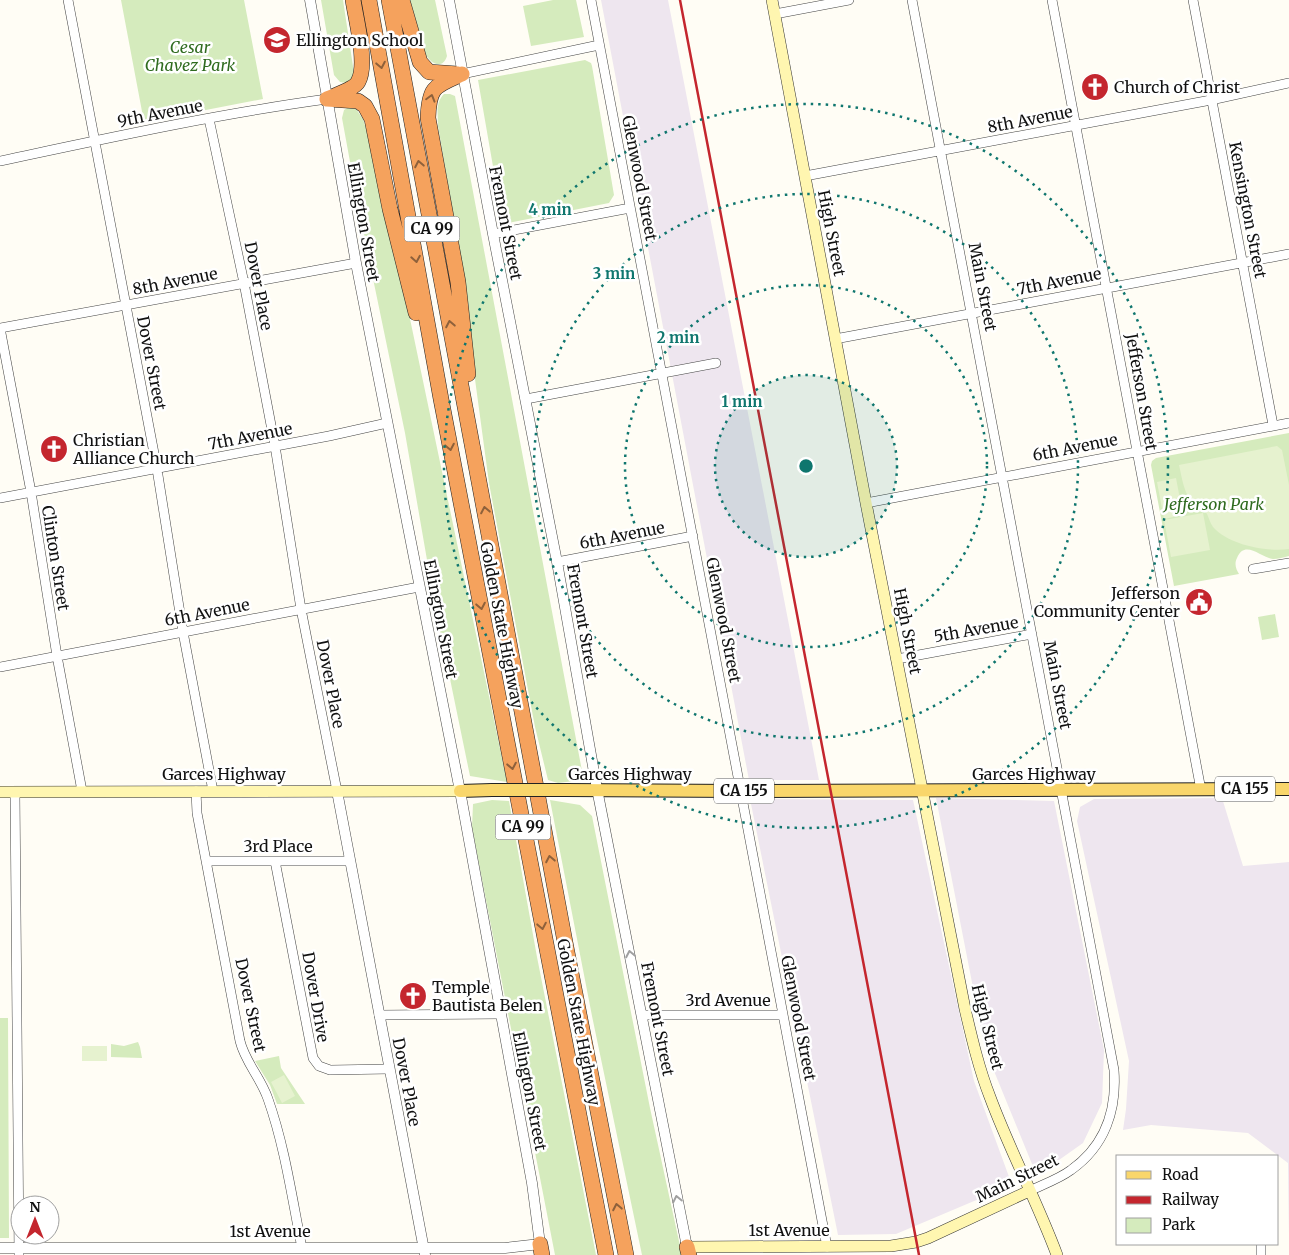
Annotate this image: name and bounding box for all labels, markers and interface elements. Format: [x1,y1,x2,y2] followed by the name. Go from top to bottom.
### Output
[262,25,292,55] school or university icon: Ellington School
[296,30,423,50] place label: Ellington School
[145,37,236,75] park label: Cesar Chavez Park
[375,61,386,69] one-way arrow
[1080,72,1110,102] church icon: Church of Christ
[1114,77,1241,97] place label: Church of Christ
[426,94,436,102] one-way arrow
[116,95,204,131] street label: 9th Avenue
[986,101,1074,137] street label: 8th Avenue
[618,114,662,243] street label: Glenwood Street
[1225,140,1271,281] street label: Kensington Street
[415,160,425,168] one-way arrow
[344,161,384,284] street label: Ellington Street
[485,164,527,282] street label: Fremont Street
[814,188,850,279] street label: High Street
[528,200,572,219] text: 4 min
[404,216,460,242] road number: CA 99
[241,240,277,332] street label: Dover Place
[965,241,1002,334] street label: Main Street
[410,255,420,264] one-way arrow
[131,263,219,299] street label: 8th Avenue
[1015,263,1103,299] street label: 7th Avenue
[593,264,635,283] text: 3 min
[133,314,171,413] street label: Dover Street
[445,319,455,328] one-way arrow
[657,328,699,347] text: 2 min
[1122,331,1162,453] street label: Jefferson Street
[722,392,762,411] text: 1 min
[206,418,294,454] street label: 7th Avenue
[1031,429,1119,465] street label: 6th Avenue
[72,430,195,468] place label: Christian Alliance Church
[39,434,69,464] church icon: Christian Alliance Church
[444,443,454,451] one-way arrow
[797,457,815,475] centre of rings
[1162,494,1264,514] park label: Jefferson Park
[38,504,74,613] street label: Clinton Street
[480,505,490,514] one-way arrow
[578,517,666,553] street label: 6th Avenue
[476,540,528,711] street label: Golden State Highway
[702,556,746,685] street label: Glenwood Street
[420,558,463,681] street label: Ellington Street
[563,562,603,681] street label: Fremont Street
[1034,583,1180,621] place label: Jefferson Community Center
[890,586,926,677] street label: High Street
[1184,587,1214,617] public building icon: Jefferson Community Center
[163,594,251,630] street label: 6th Avenue
[475,602,485,611] one-way arrow
[932,612,1020,646] street label: 5th Avenue
[313,638,349,730] street label: Dover Place
[1040,639,1077,732] street label: Main Street
[506,762,516,770] one-way arrow
[162,764,286,784] street label: Garces Highway
[568,764,692,784] street label: Garces Highway
[972,764,1096,784] street label: Garces Highway
[1215,776,1275,802] road number: CA 155
[714,778,774,804] road number: CA 155
[496,814,550,840] road number: CA 99
[244,836,312,856] street label: 3rd Place
[545,854,555,863] one-way arrow
[537,921,547,930] one-way arrow
[553,937,605,1108] street label: Golden State Highway
[625,949,636,958] one-way arrow
[298,950,334,1044] street label: Dover Drive
[777,954,821,1083] street label: Glenwood Street
[231,956,271,1055] street label: Dover Street
[637,960,679,1078] street label: Fremont Street
[432,977,543,1015] place label: Temple Bautista Belen
[398,981,428,1011] church icon: Temple Bautista Belen
[968,982,1008,1073] street label: High Street
[685,990,771,1010] street label: 3rd Avenue
[509,1030,552,1153] street label: Ellington Street
[389,1036,425,1128] street label: Dover Place
[972,1149,1062,1207] street label: Main Street
[1116,1155,1279,1245] legend
[1162,1165,1198,1184] text: Road
[1162,1190,1219,1209] text: Railway
[10,1195,60,1245] north arrow
[672,1195,683,1204] one-way arrow
[29,1198,41,1216] text: N
[612,1203,622,1212] one-way arrow
[1162,1215,1196,1234] text: Park
[748,1220,830,1240] street label: 1st Avenue
[229,1221,311,1241] street label: 1st Avenue

